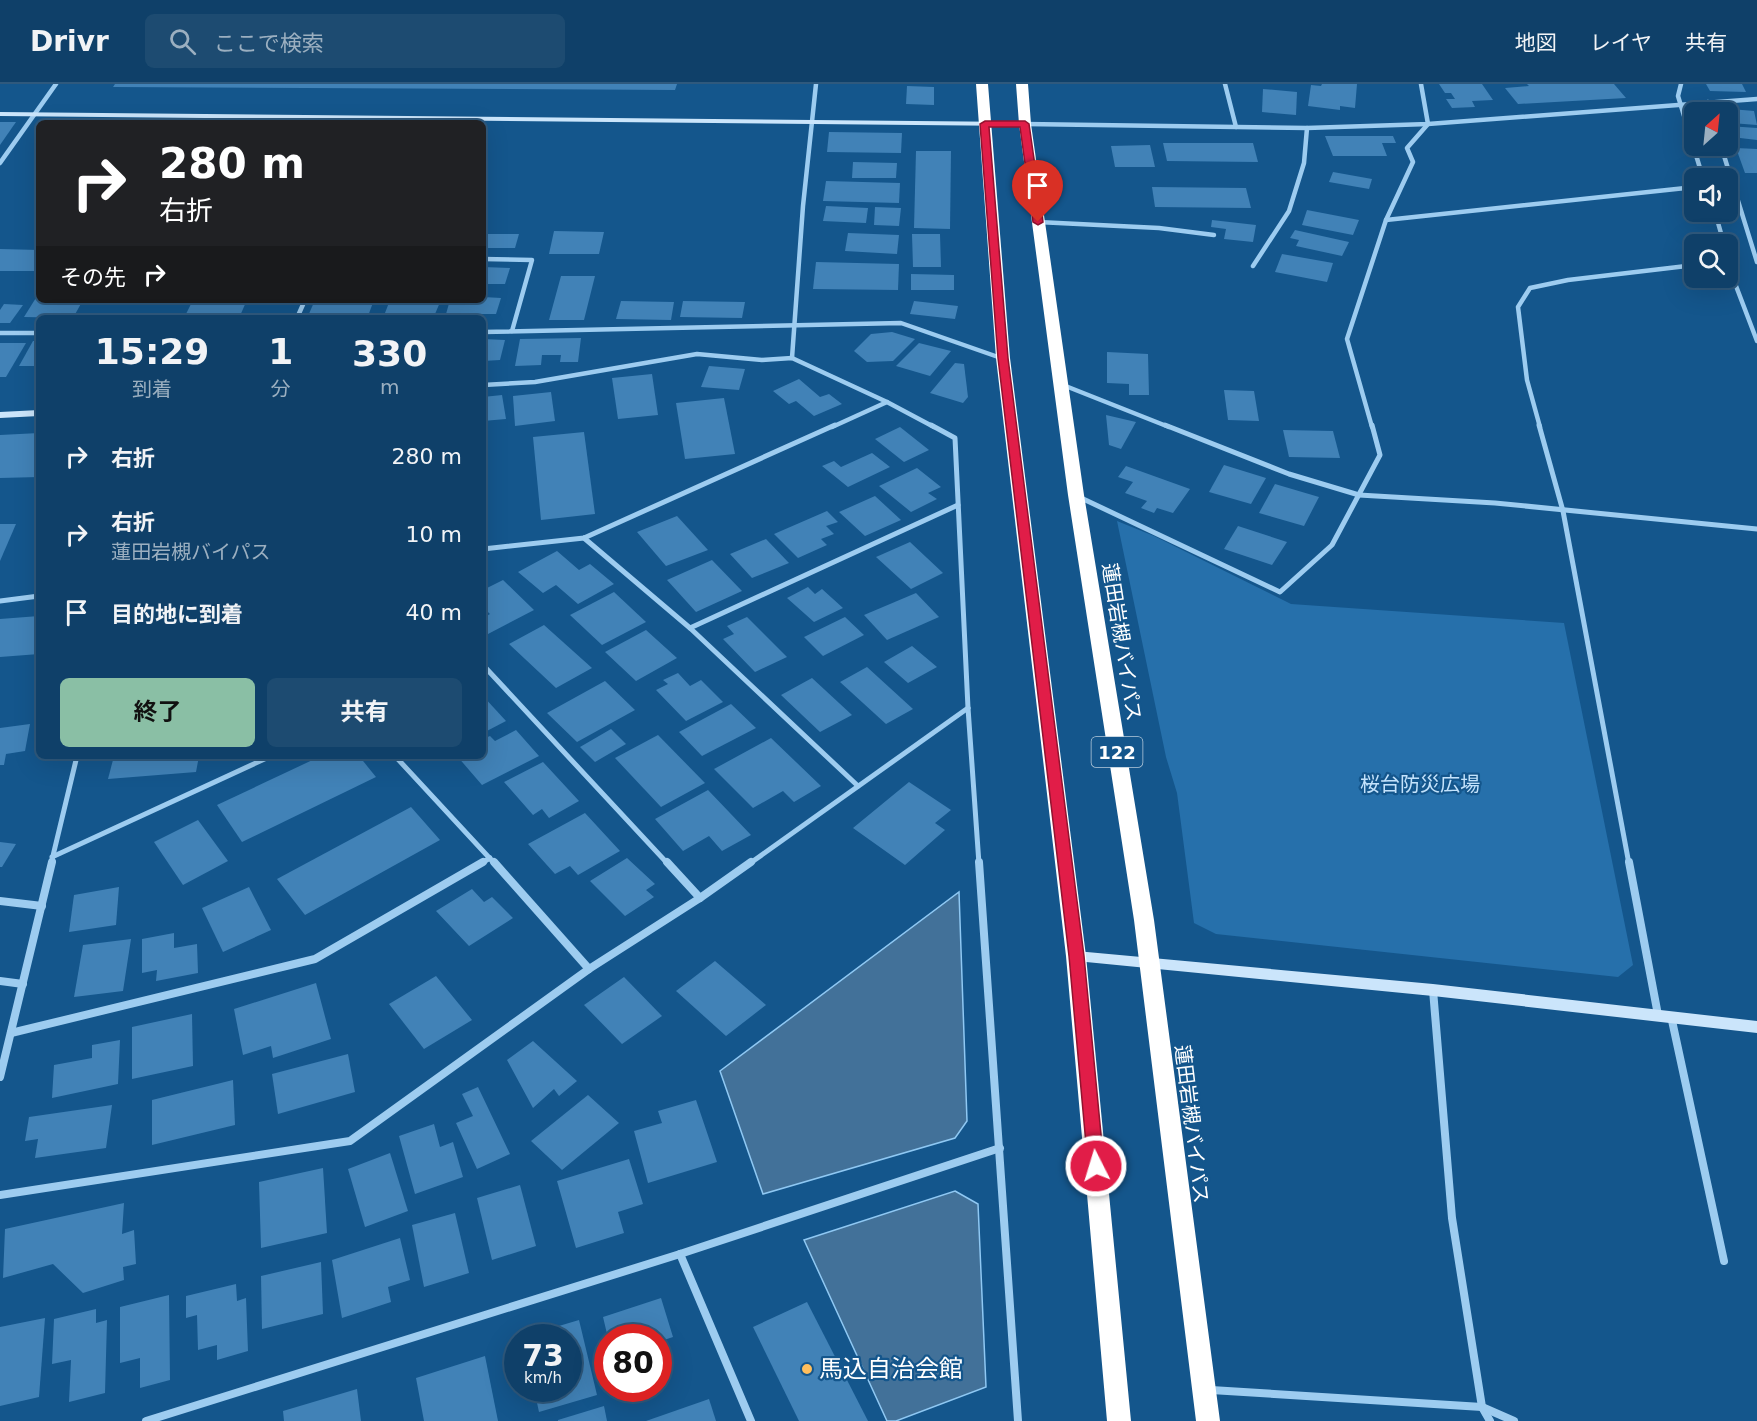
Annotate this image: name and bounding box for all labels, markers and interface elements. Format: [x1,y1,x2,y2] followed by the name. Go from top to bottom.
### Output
[145,14,565,68] search box
[30,25,109,58] text: Drivr
[166,25,199,58] icon: search
[214,31,324,56] text: ここで検索
[1515,31,1557,55] text: 地図
[1590,31,1652,55] text: レイヤ
[1685,31,1727,55] text: 共有
[1684,102,1738,156] north arrow
[1684,102,1738,288] map controls
[159,139,305,188] text: 280 m
[60,144,138,222] icon: right
[1012,160,1063,222] pin
[1684,168,1738,222] button: sound
[1021,169,1054,202] icon: arrive
[159,195,213,226] text: 右折
[1684,234,1738,288] button: search
[138,258,171,291] icon: right
[60,265,126,290] text: その先
[95,331,209,372] text: 15:29
[268,331,293,372] text: 1
[352,333,427,374] text: 330
[380,375,399,399] text: m
[132,377,172,401] text: 到着
[271,377,291,401] text: 分
[60,440,93,473] icon: right
[392,444,462,469] text: 280 m
[111,446,155,471] text: 右折
[111,510,155,535] text: 右折
[60,518,93,551] icon: right
[406,522,462,547] text: 10 m
[111,540,271,564] text: 蓮田岩槻バイパス
[1098,561,1146,723] street label: 蓮田岩槻バイパス
[60,596,93,629] icon: arrive
[406,600,462,625] text: 40 m
[111,602,243,627] text: 目的地に到着
[60,678,255,747] button: 終了
[267,678,462,747] button: 共有
[1092,737,1142,767] road number: 122
[1360,772,1480,796] park label: 桜台防災広場
[1170,1043,1214,1205] street label: 蓮田岩槻バイパス
[1064,1134,1128,1198] position arrow
[594,1324,672,1402] speed limit sign: 80
[522,1338,564,1373] text: 73
[819,1355,963,1383] place label: 馬込自治会館
[800,1362,814,1376] marker: 馬込自治会館
[524,1369,562,1387] text: km/h

